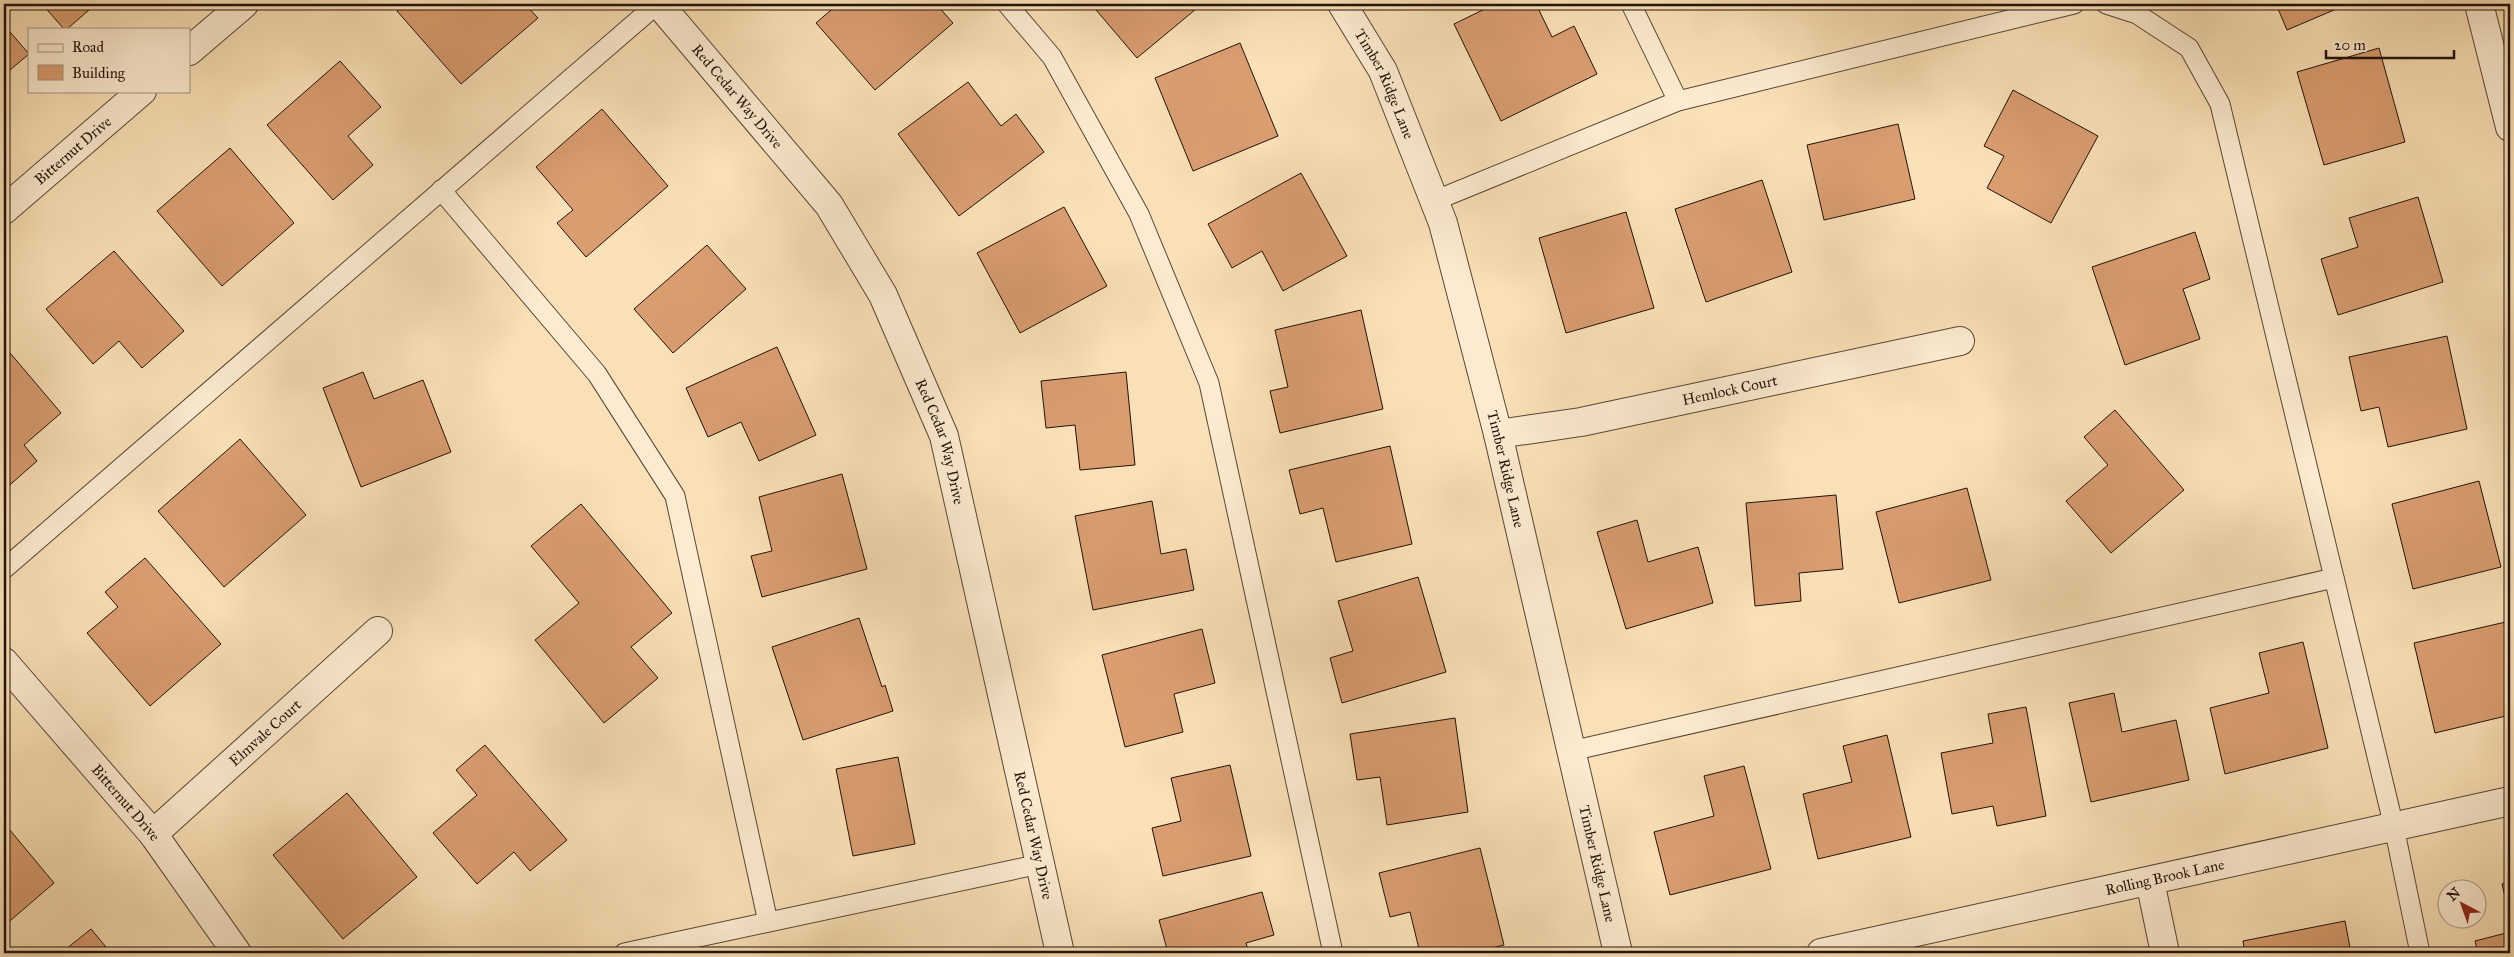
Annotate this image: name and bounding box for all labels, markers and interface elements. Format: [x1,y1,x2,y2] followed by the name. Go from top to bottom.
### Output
[1351,26,1418,142] street label: Timber Ridge Lane
[28,28,190,92] legend
[2326,28,2454,60] scale bar
[2334,36,2366,54] text: 20 m
[72,38,104,56] text: Road
[688,40,786,152] street label: Red Cedar Way Drive
[72,64,126,82] text: Building
[31,113,115,189] street label: Bitternut Drive
[1681,371,1780,409] street label: Hemlock Court
[911,376,968,506] street label: Red Cedar Way Drive
[1483,409,1528,529] street label: Timber Ridge Lane
[225,695,305,770] street label: Elmvale Court
[88,761,164,844] street label: Bitternut Drive
[1010,769,1057,901] street label: Red Cedar Way Drive
[1575,803,1620,924] street label: Timber Ridge Lane
[2104,855,2226,899] street label: Rolling Brook Lane
[2436,880,2486,930] north arrow
[2444,884,2464,905] text: N

